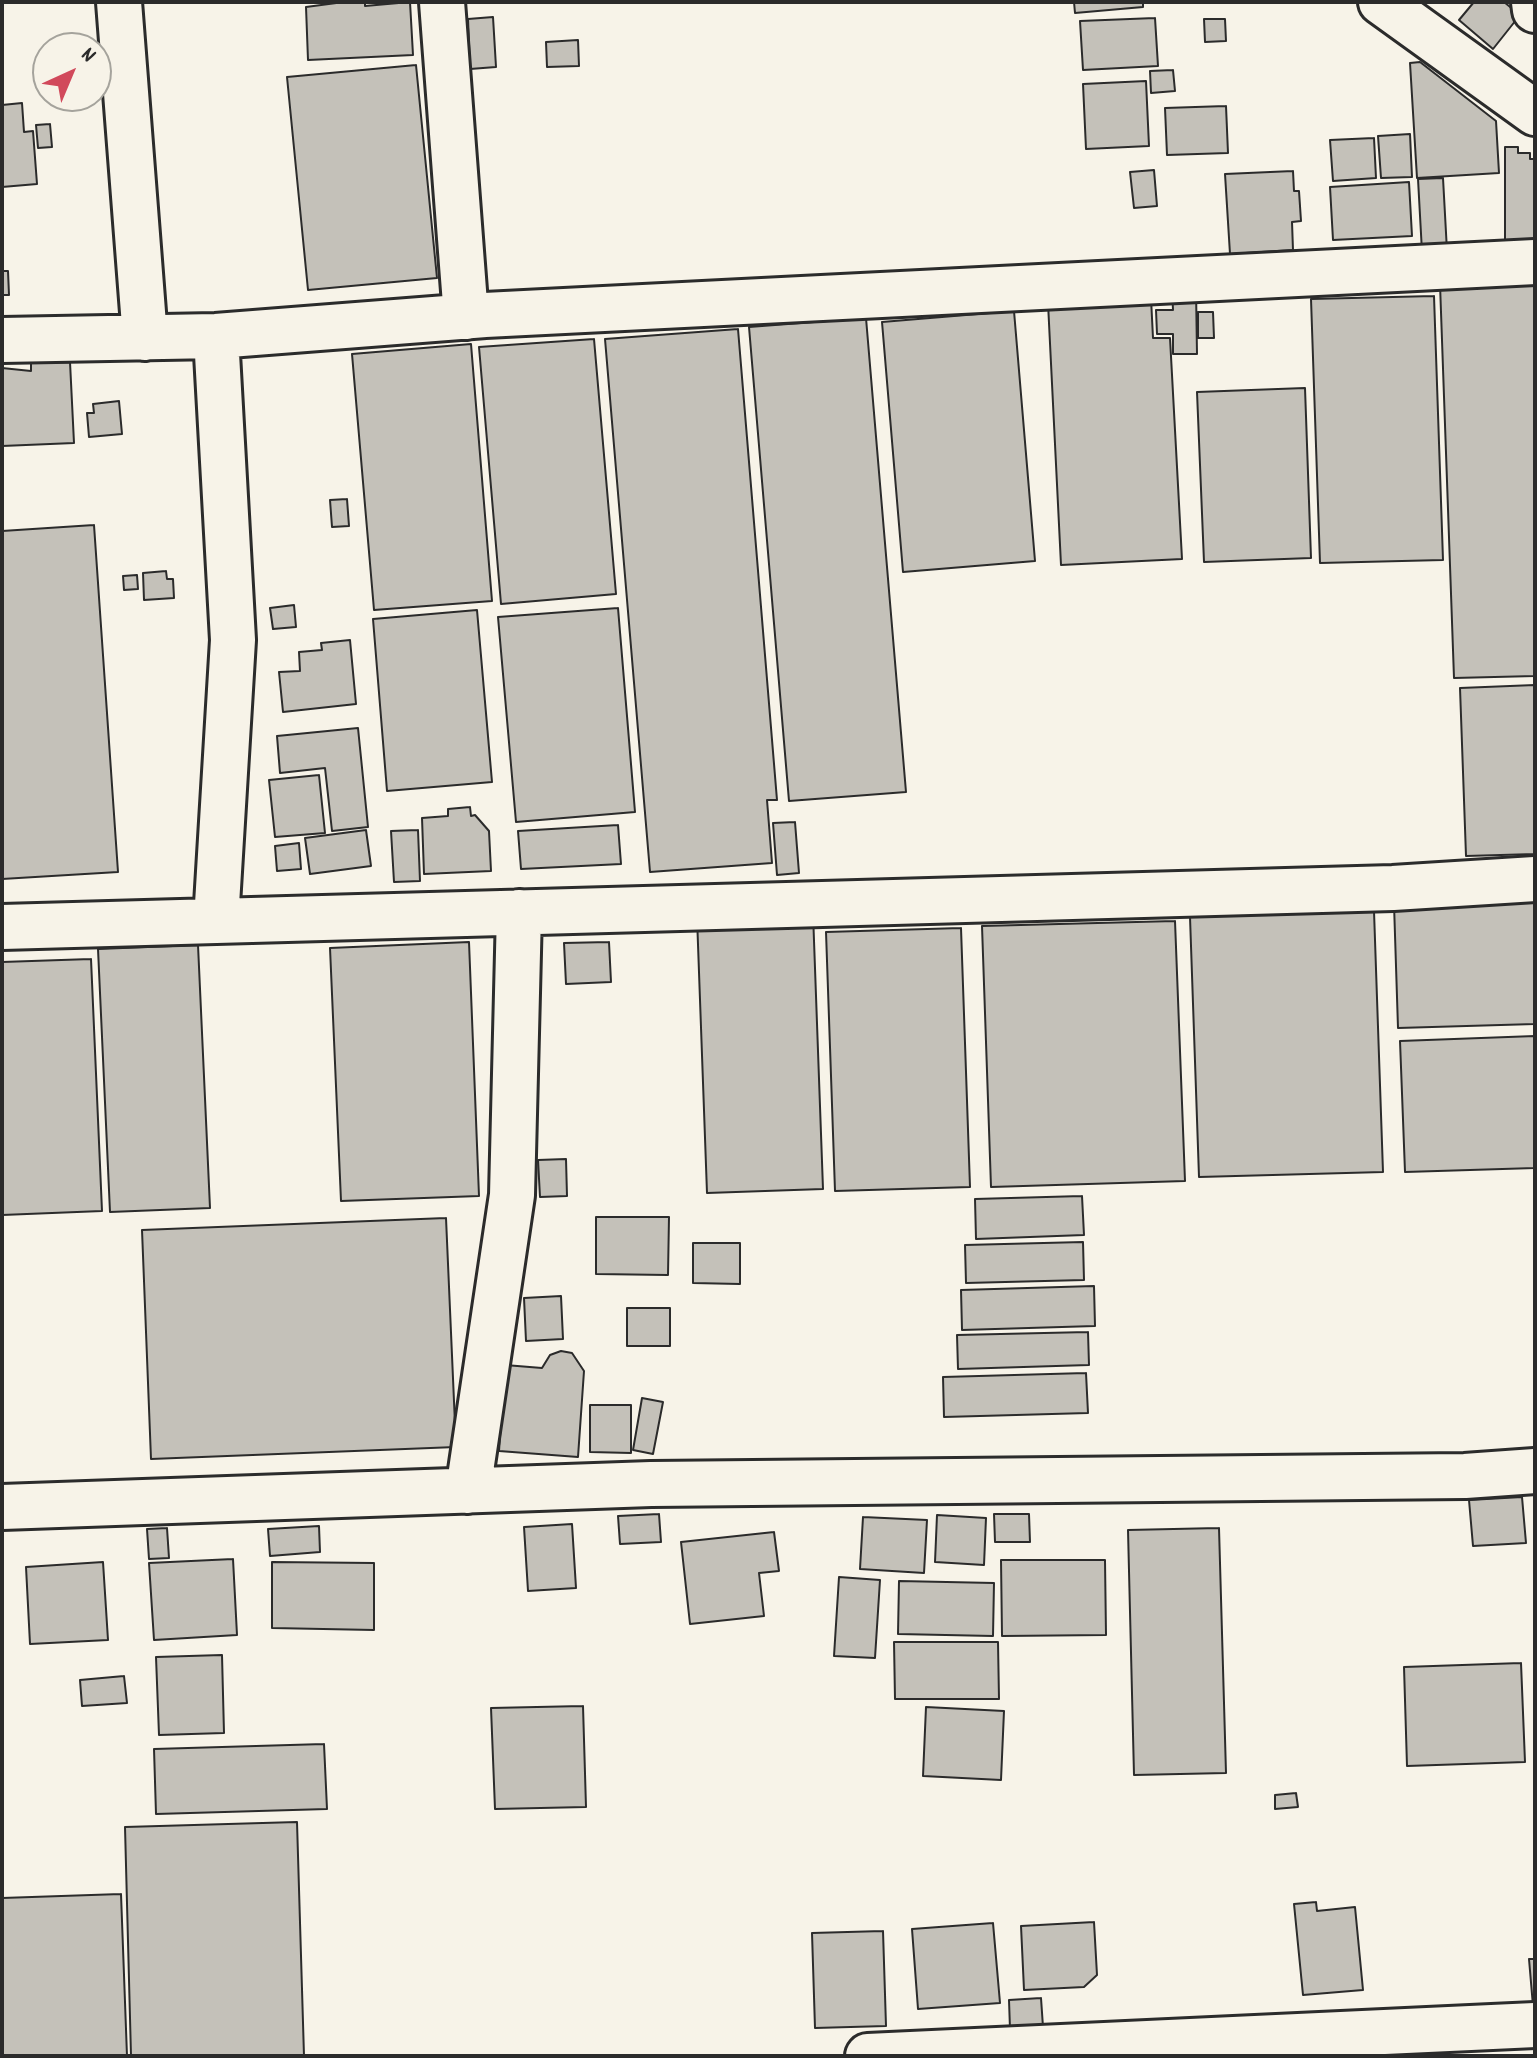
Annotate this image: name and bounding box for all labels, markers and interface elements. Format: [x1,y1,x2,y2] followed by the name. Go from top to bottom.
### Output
[32,32,112,112] north arrow
[73,41,102,71] text: N

